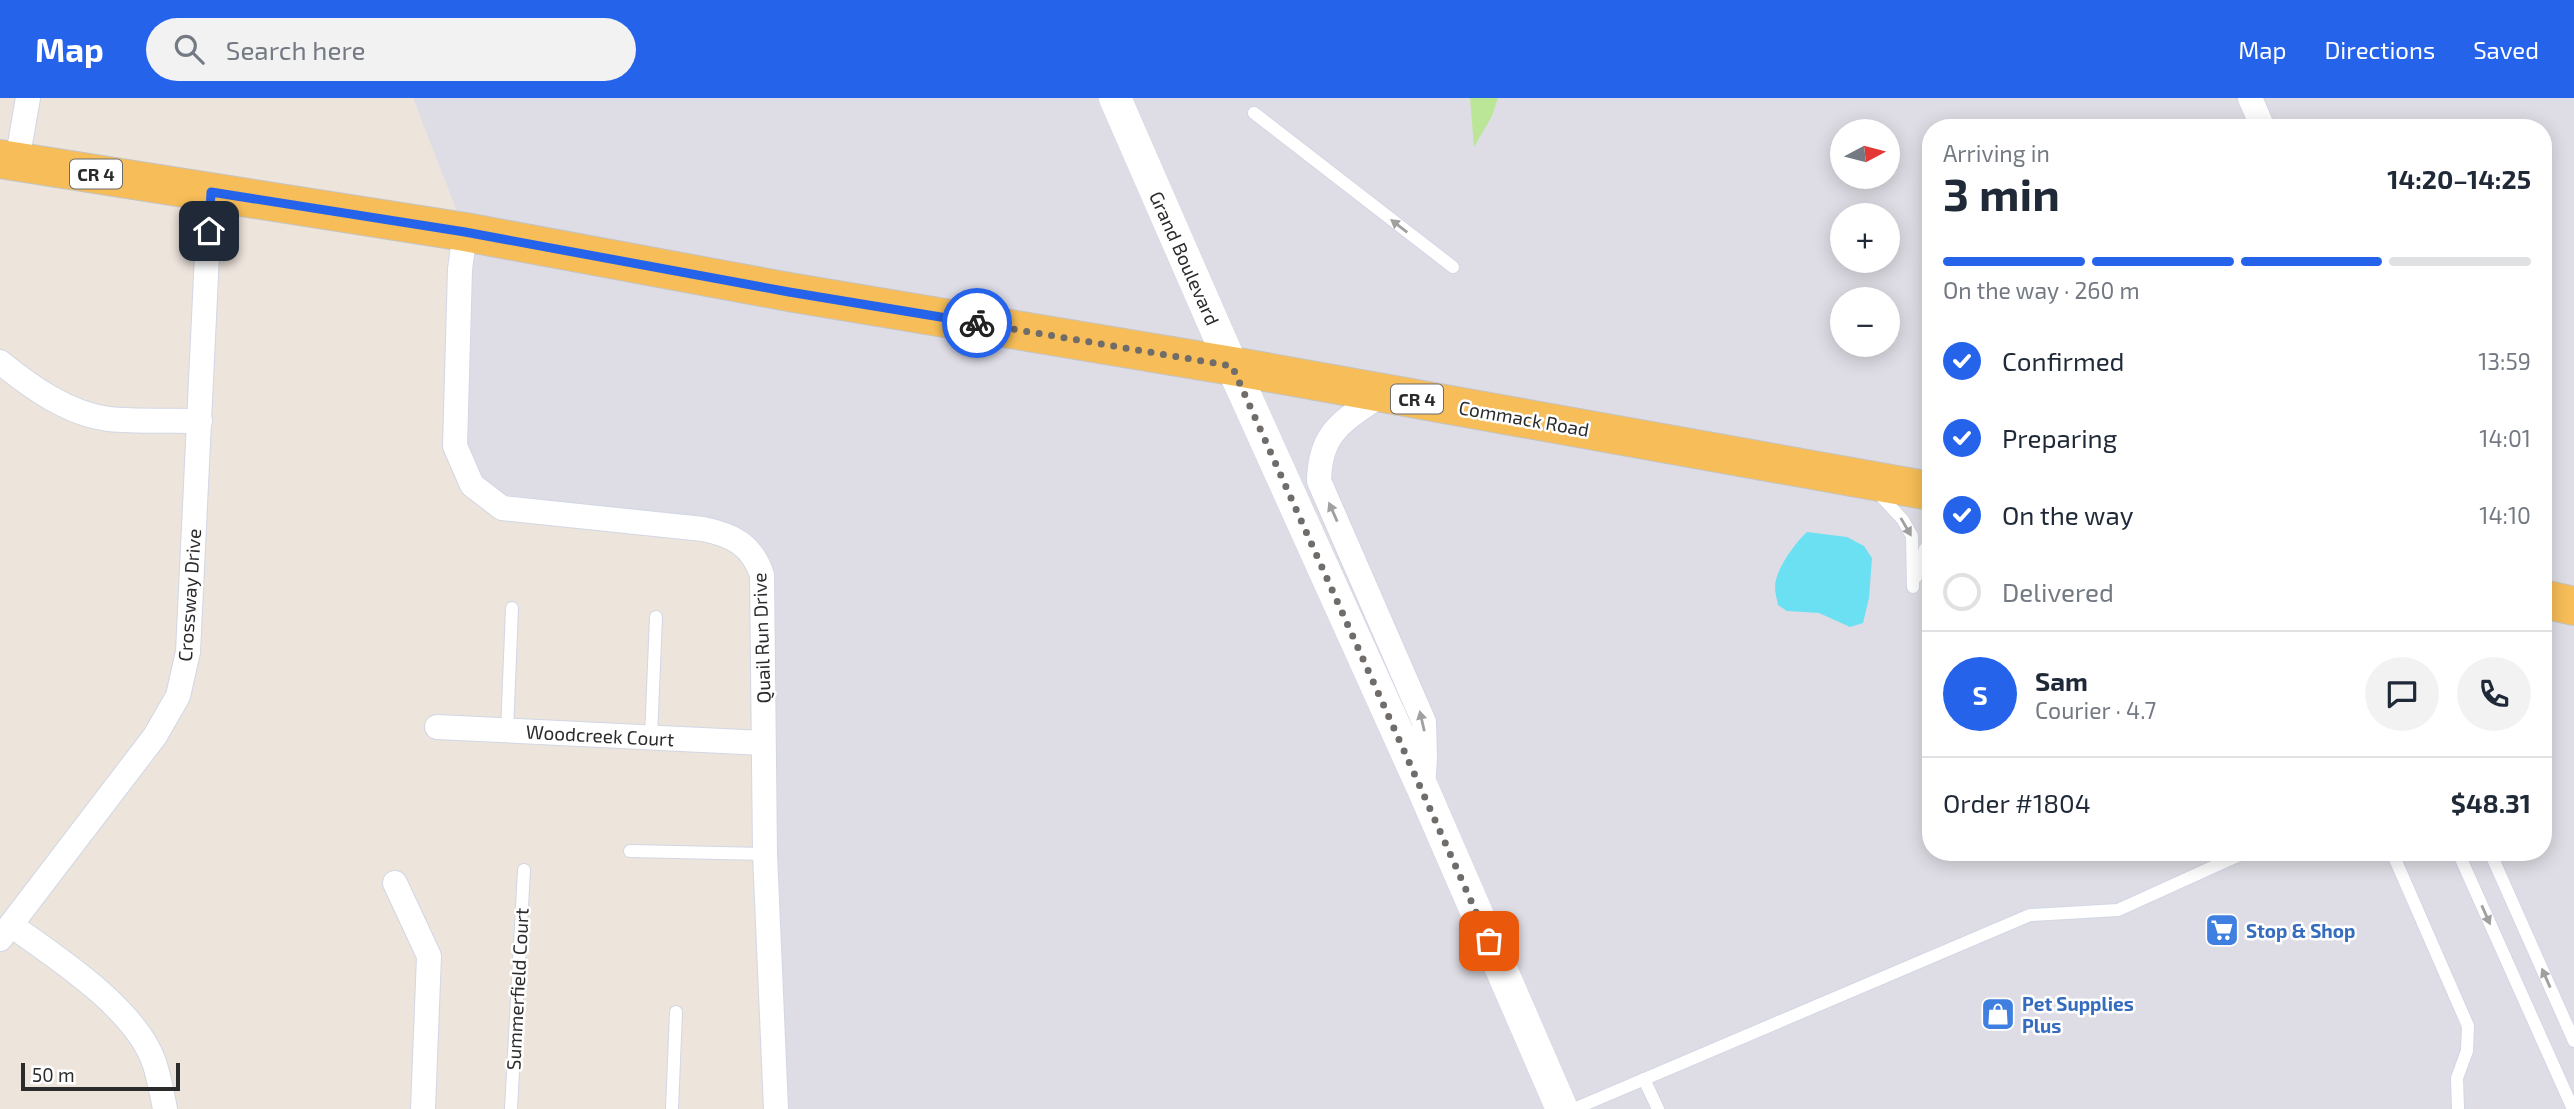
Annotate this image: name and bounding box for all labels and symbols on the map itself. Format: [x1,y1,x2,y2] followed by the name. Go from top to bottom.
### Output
[1830,119,1900,189] north arrow
[70,160,122,188] road number: CR 4
[1145,188,1225,328] street label: Grand Boulevard
[179,201,239,261] pin
[1391,218,1409,233] one-way arrow
[942,288,1012,358] courier
[1391,384,1443,414] road number: CR 4
[1457,395,1591,441] street label: Commack Road
[1327,502,1339,522] one-way arrow
[1900,517,1912,536] one-way arrow
[173,528,205,662] street label: Crossway Drive
[747,572,775,704] street label: Quail Run Drive
[1417,710,1428,732] one-way arrow
[525,720,675,750] street label: Woodcreek Court
[2481,904,2492,925] one-way arrow
[501,907,533,1071] street label: Summerfield Court
[1459,911,1519,971] pin
[2203,911,2241,949] supermarket icon: Stop & Shop
[2246,919,2355,942] place label: Stop & Shop
[2540,968,2551,989] one-way arrow
[2022,992,2134,1037] place label: Pet Supplies Plus
[1979,995,2017,1033] shop icon: Pet Supplies Plus
[21,1060,180,1092] scale bar

